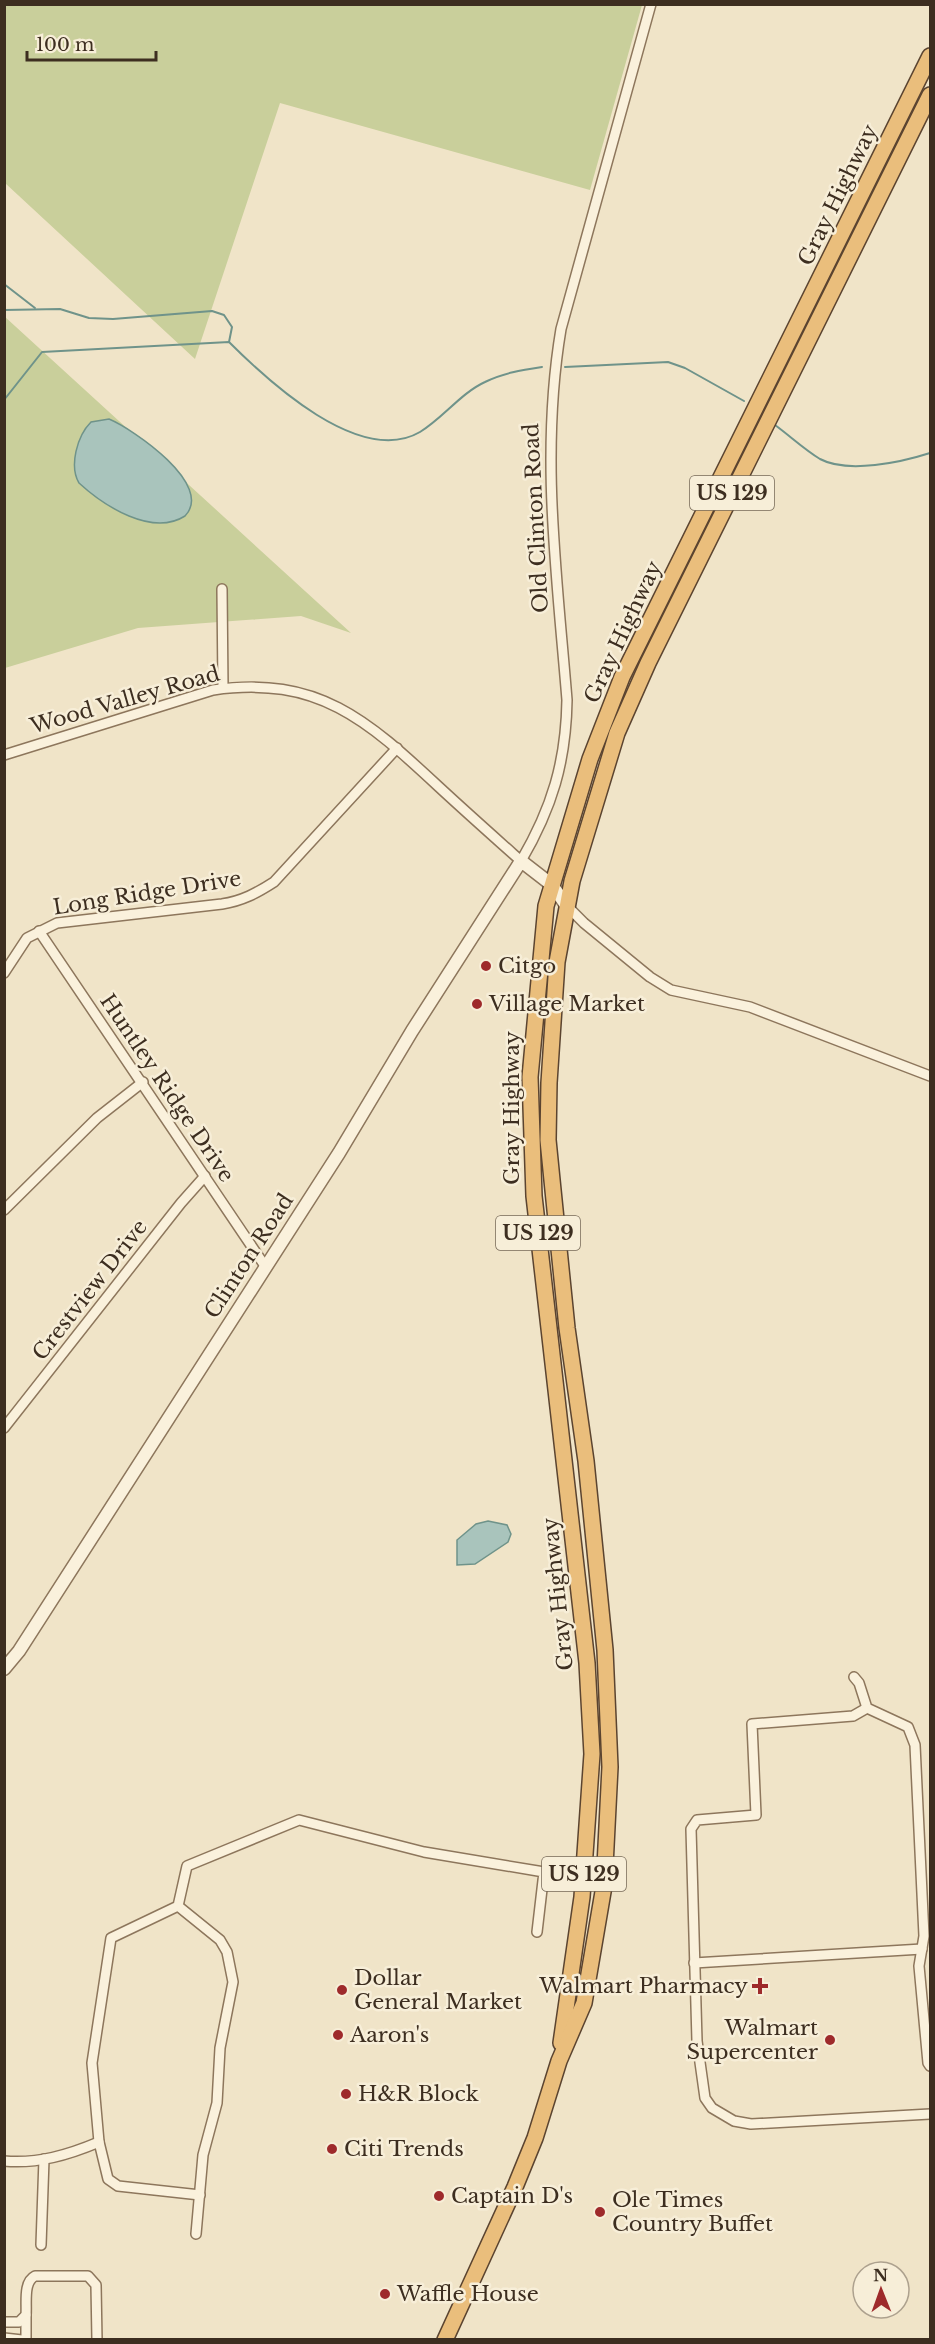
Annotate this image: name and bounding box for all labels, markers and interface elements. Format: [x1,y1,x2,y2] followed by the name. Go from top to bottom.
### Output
[27,24,156,62] scale bar
[36,34,94,56] text: 100 m
[793,120,884,270] street label: Gray Highway
[518,422,554,614] street label: Old Clinton Road
[690,476,774,510] road number: US 129
[579,556,668,707] street label: Gray Highway
[26,660,223,740] street label: Wood Valley Road
[51,865,243,921] street label: Long Ridge Drive
[498,953,556,979] place label: Citgo
[479,959,493,973] marker: Citgo
[94,989,240,1187] street label: Huntley Ridge Drive
[488,991,645,1017] place label: Village Market
[470,997,484,1011] marker: Village Market
[499,1031,525,1185] street label: Gray Highway
[199,1189,299,1323] street label: Clinton Road
[27,1215,153,1365] street label: Crestview Drive
[496,1216,580,1250] road number: US 129
[537,1516,579,1672] street label: Gray Highway
[542,1857,626,1891] road number: US 129
[354,1965,522,2015] place label: Dollar General Market
[538,1973,749,1999] place label: Walmart Pharmacy
[753,1979,767,1993] marker: Walmart Pharmacy
[335,1983,349,1997] marker: Dollar General Market
[687,2015,818,2065] place label: Walmart Supercenter
[349,2022,429,2048] place label: Aaron's
[331,2028,345,2042] marker: Aaron's
[823,2033,837,2047] marker: Walmart Supercenter
[358,2081,479,2107] place label: H&R Block
[339,2087,353,2101] marker: H&R Block
[344,2136,464,2162] place label: Citi Trends
[325,2142,339,2156] marker: Citi Trends
[451,2183,573,2209] place label: Captain D's
[612,2187,773,2237] place label: Ole Times Country Buffet
[432,2189,446,2203] marker: Captain D's
[593,2205,607,2219] marker: Ole Times Country Buffet
[851,2260,911,2320] north arrow
[873,2265,888,2285] text: N
[396,2281,539,2307] place label: Waffle House
[378,2287,392,2301] marker: Waffle House

